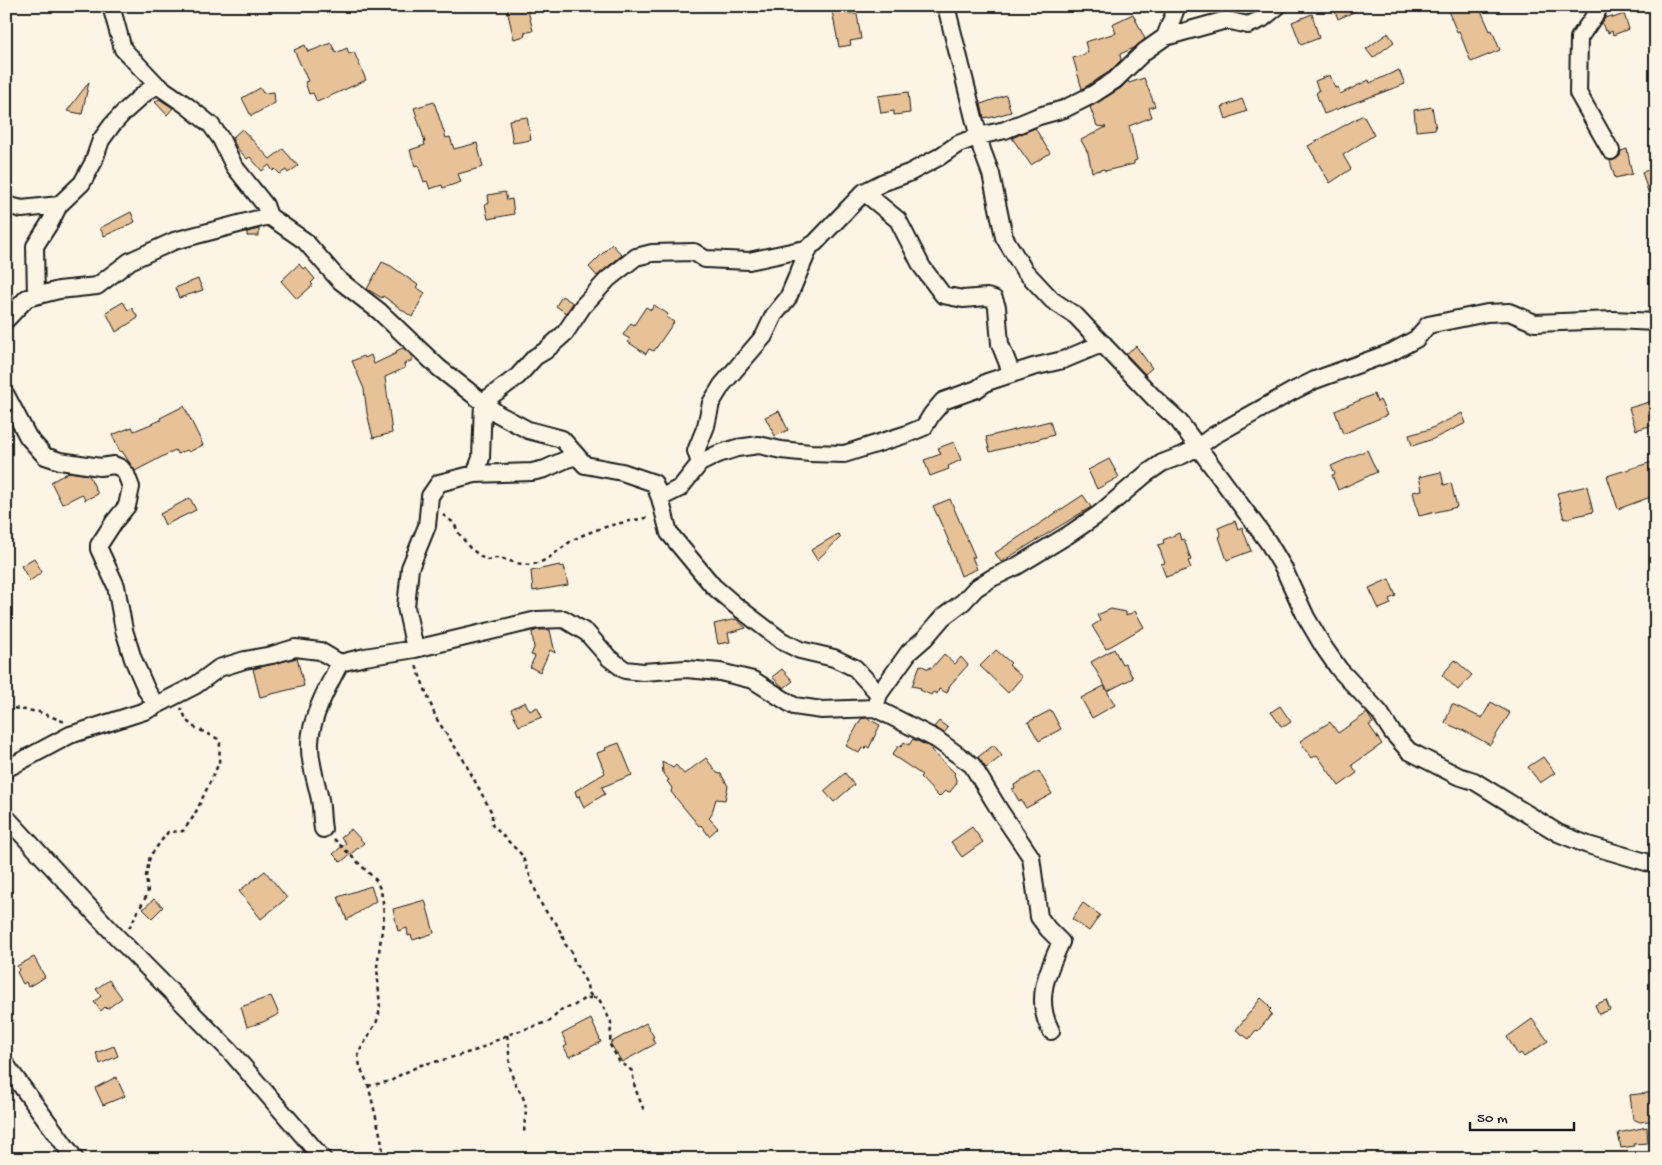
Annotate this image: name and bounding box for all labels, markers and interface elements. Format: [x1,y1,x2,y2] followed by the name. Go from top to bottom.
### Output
[1470,1100,1573,1132] scale bar
[1477,1110,1508,1128] text: 50 m

